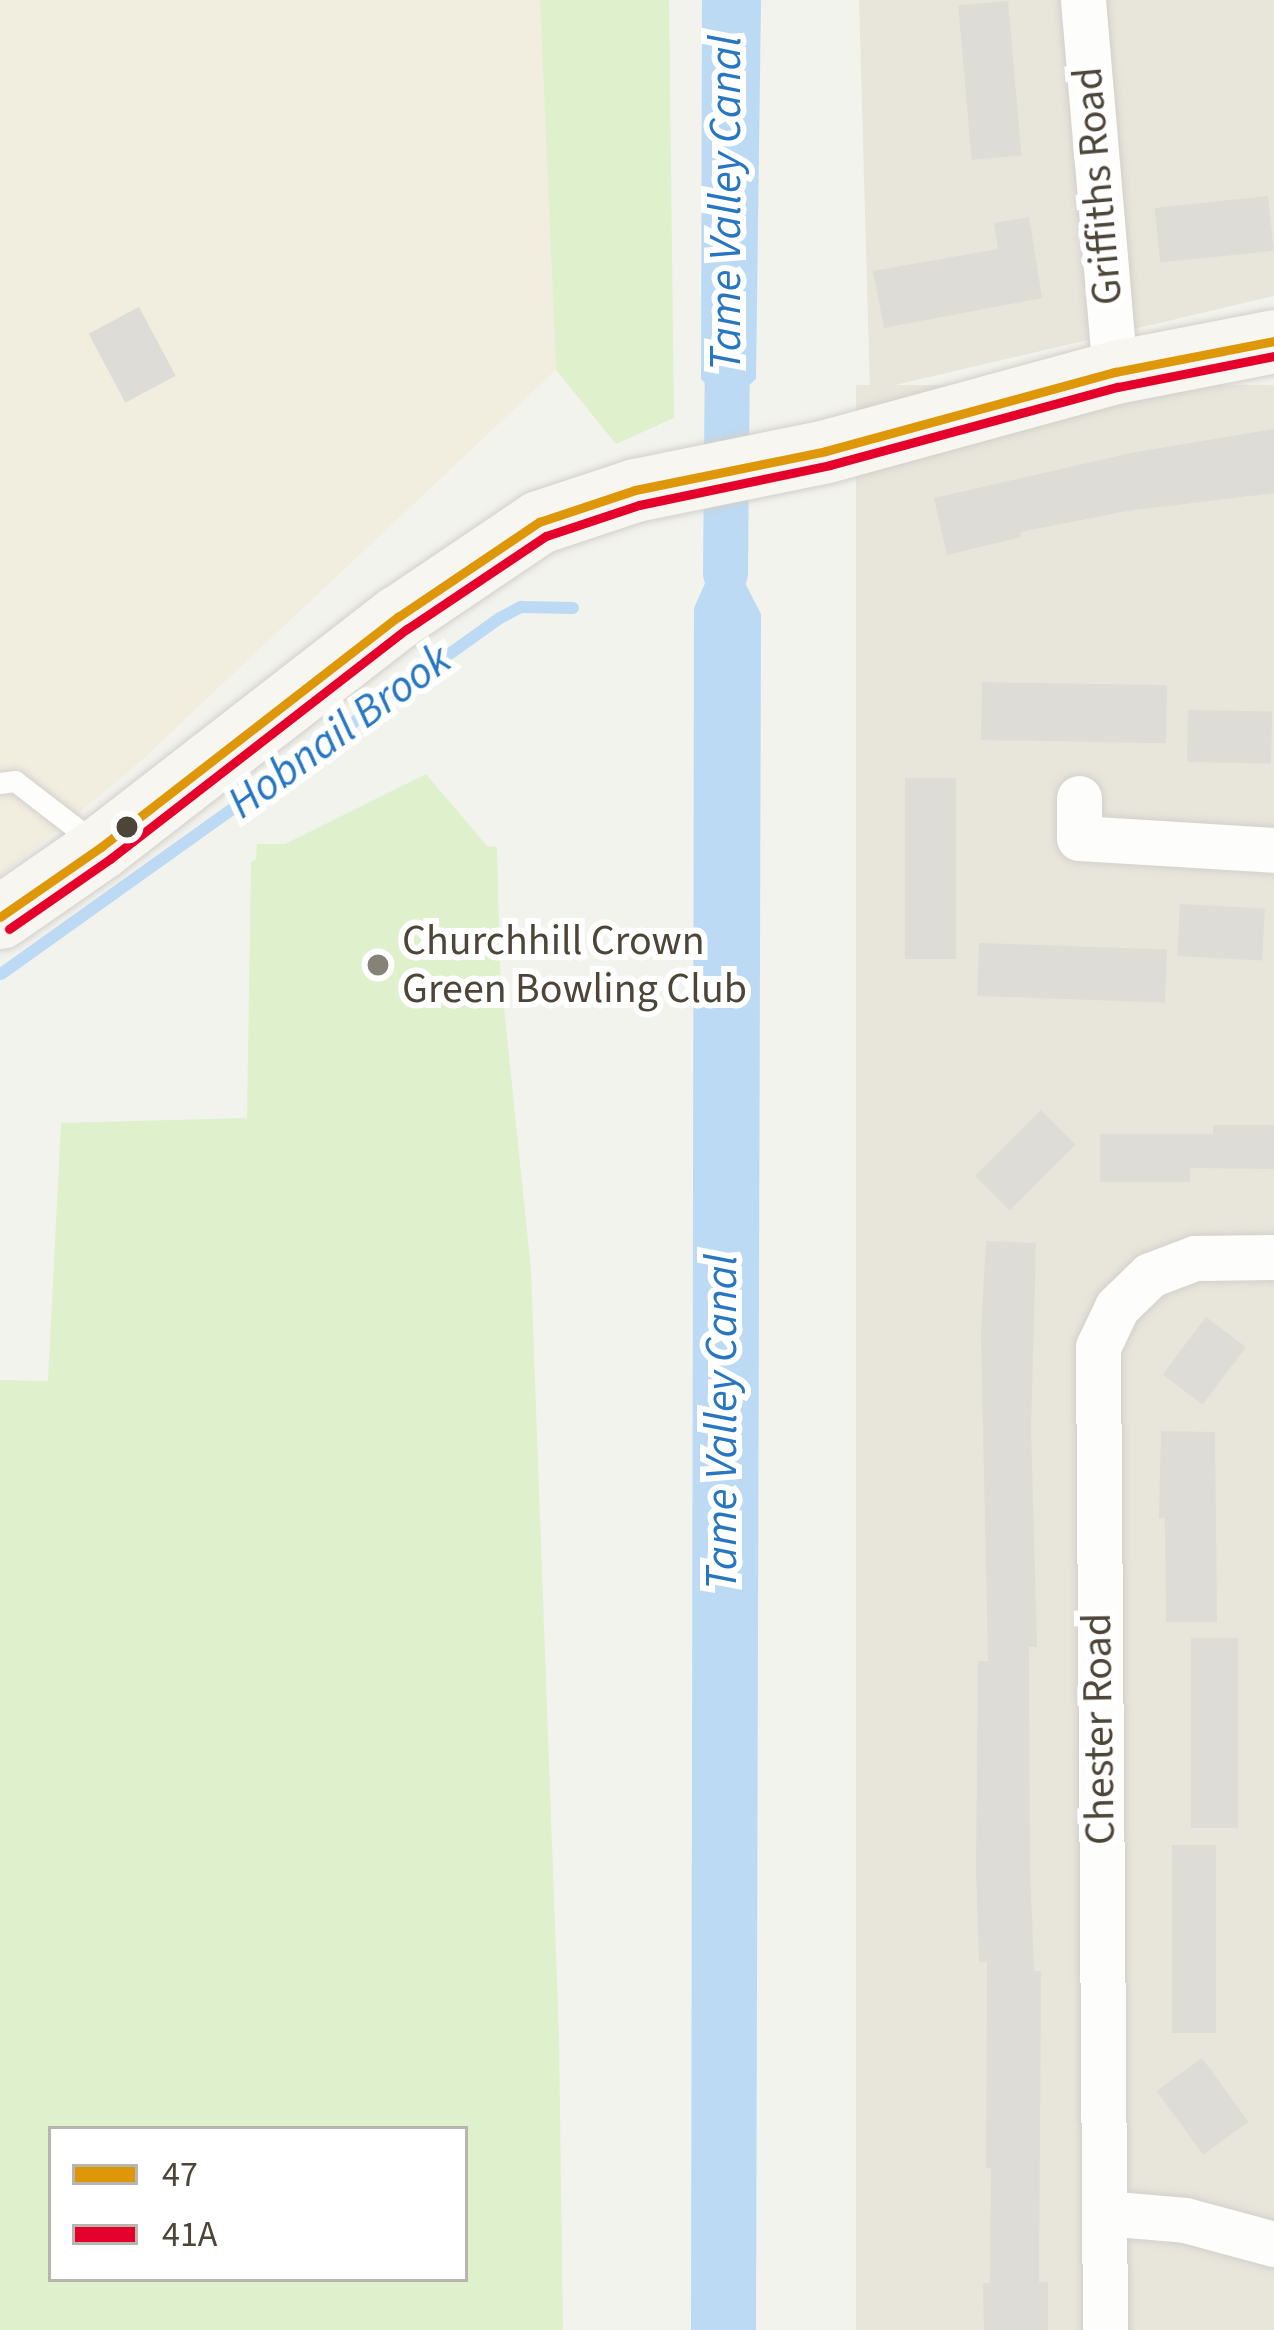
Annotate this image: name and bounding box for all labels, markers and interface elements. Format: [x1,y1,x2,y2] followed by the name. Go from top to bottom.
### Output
[700,35,754,371] water label: Tame Valley Canal
[1062,65,1134,307] street label: Griffiths Road
[218,633,462,831] water label: Hobnail Brook
[116,816,138,838] unlabelled marker
[402,916,747,1014] place label: Churchhill Crown Green Bowling Club
[365,952,391,978] marker: Churchhill Crown Green Bowling Club
[696,1254,750,1590] water label: Tame Valley Canal
[1072,1613,1126,1845] street label: Chester Road
[48,2126,468,2282] legend
[162,2149,198,2200] text: 47
[162,2209,217,2260] text: 41A

